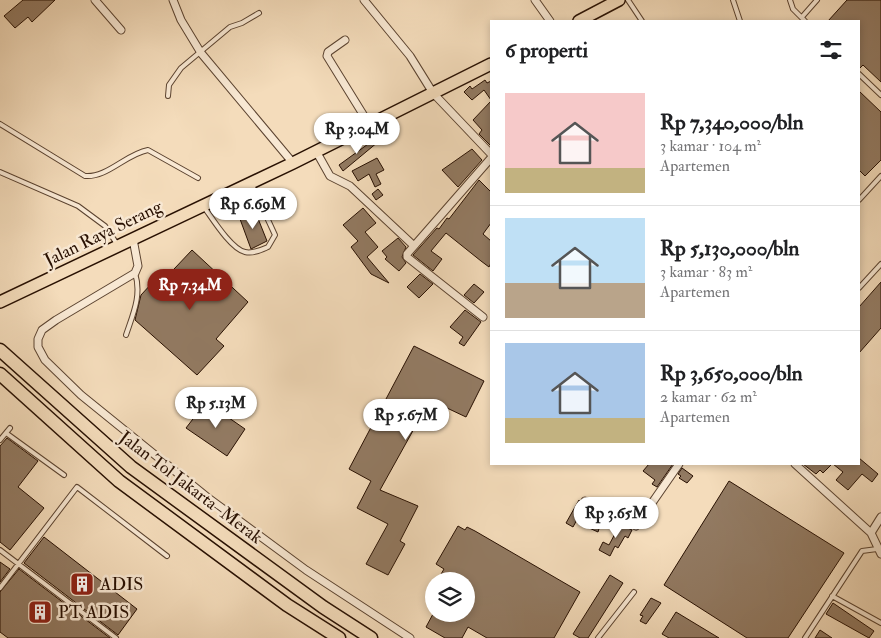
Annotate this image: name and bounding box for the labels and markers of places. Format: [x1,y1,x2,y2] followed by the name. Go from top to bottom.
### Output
[305,112,409,155] pin: Rp 3.04M
[201,188,305,230] pin: Rp 6.69M
[138,268,242,311] pin: Rp 7.34M
[164,386,268,429] pin: Rp 5.13M
[354,398,458,441] pin: Rp 5.67M
[564,496,668,539] pin: Rp 3.65M
[69,571,95,597] building icon: ADIS
[99,573,143,596] place label: ADIS
[27,599,53,625] building icon: PT ADIS
[58,601,129,624] place label: PT ADIS

